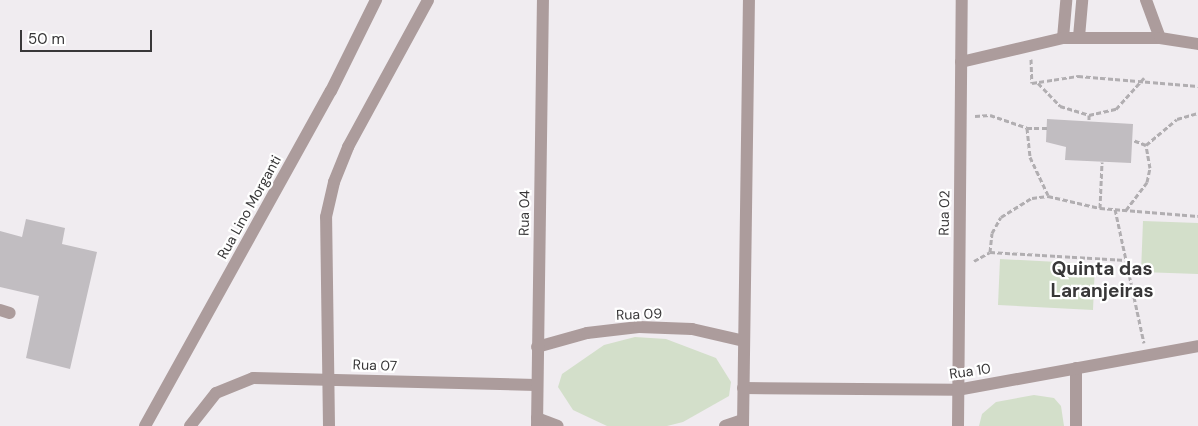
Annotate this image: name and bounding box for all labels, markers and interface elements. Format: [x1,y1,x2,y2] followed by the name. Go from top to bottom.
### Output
[22,20,155,52] scale bar
[28,29,65,49] text: 50 m
[214,152,284,262] street label: Rua Lino Morganti
[515,190,533,236] street label: Rua 04
[935,190,953,236] street label: Rua 02
[1050,258,1154,302] district label: Quinta das Laranjeiras
[616,305,662,323] street label: Rua 09
[352,356,398,374] street label: Rua 07
[948,360,992,382] street label: Rua 10

